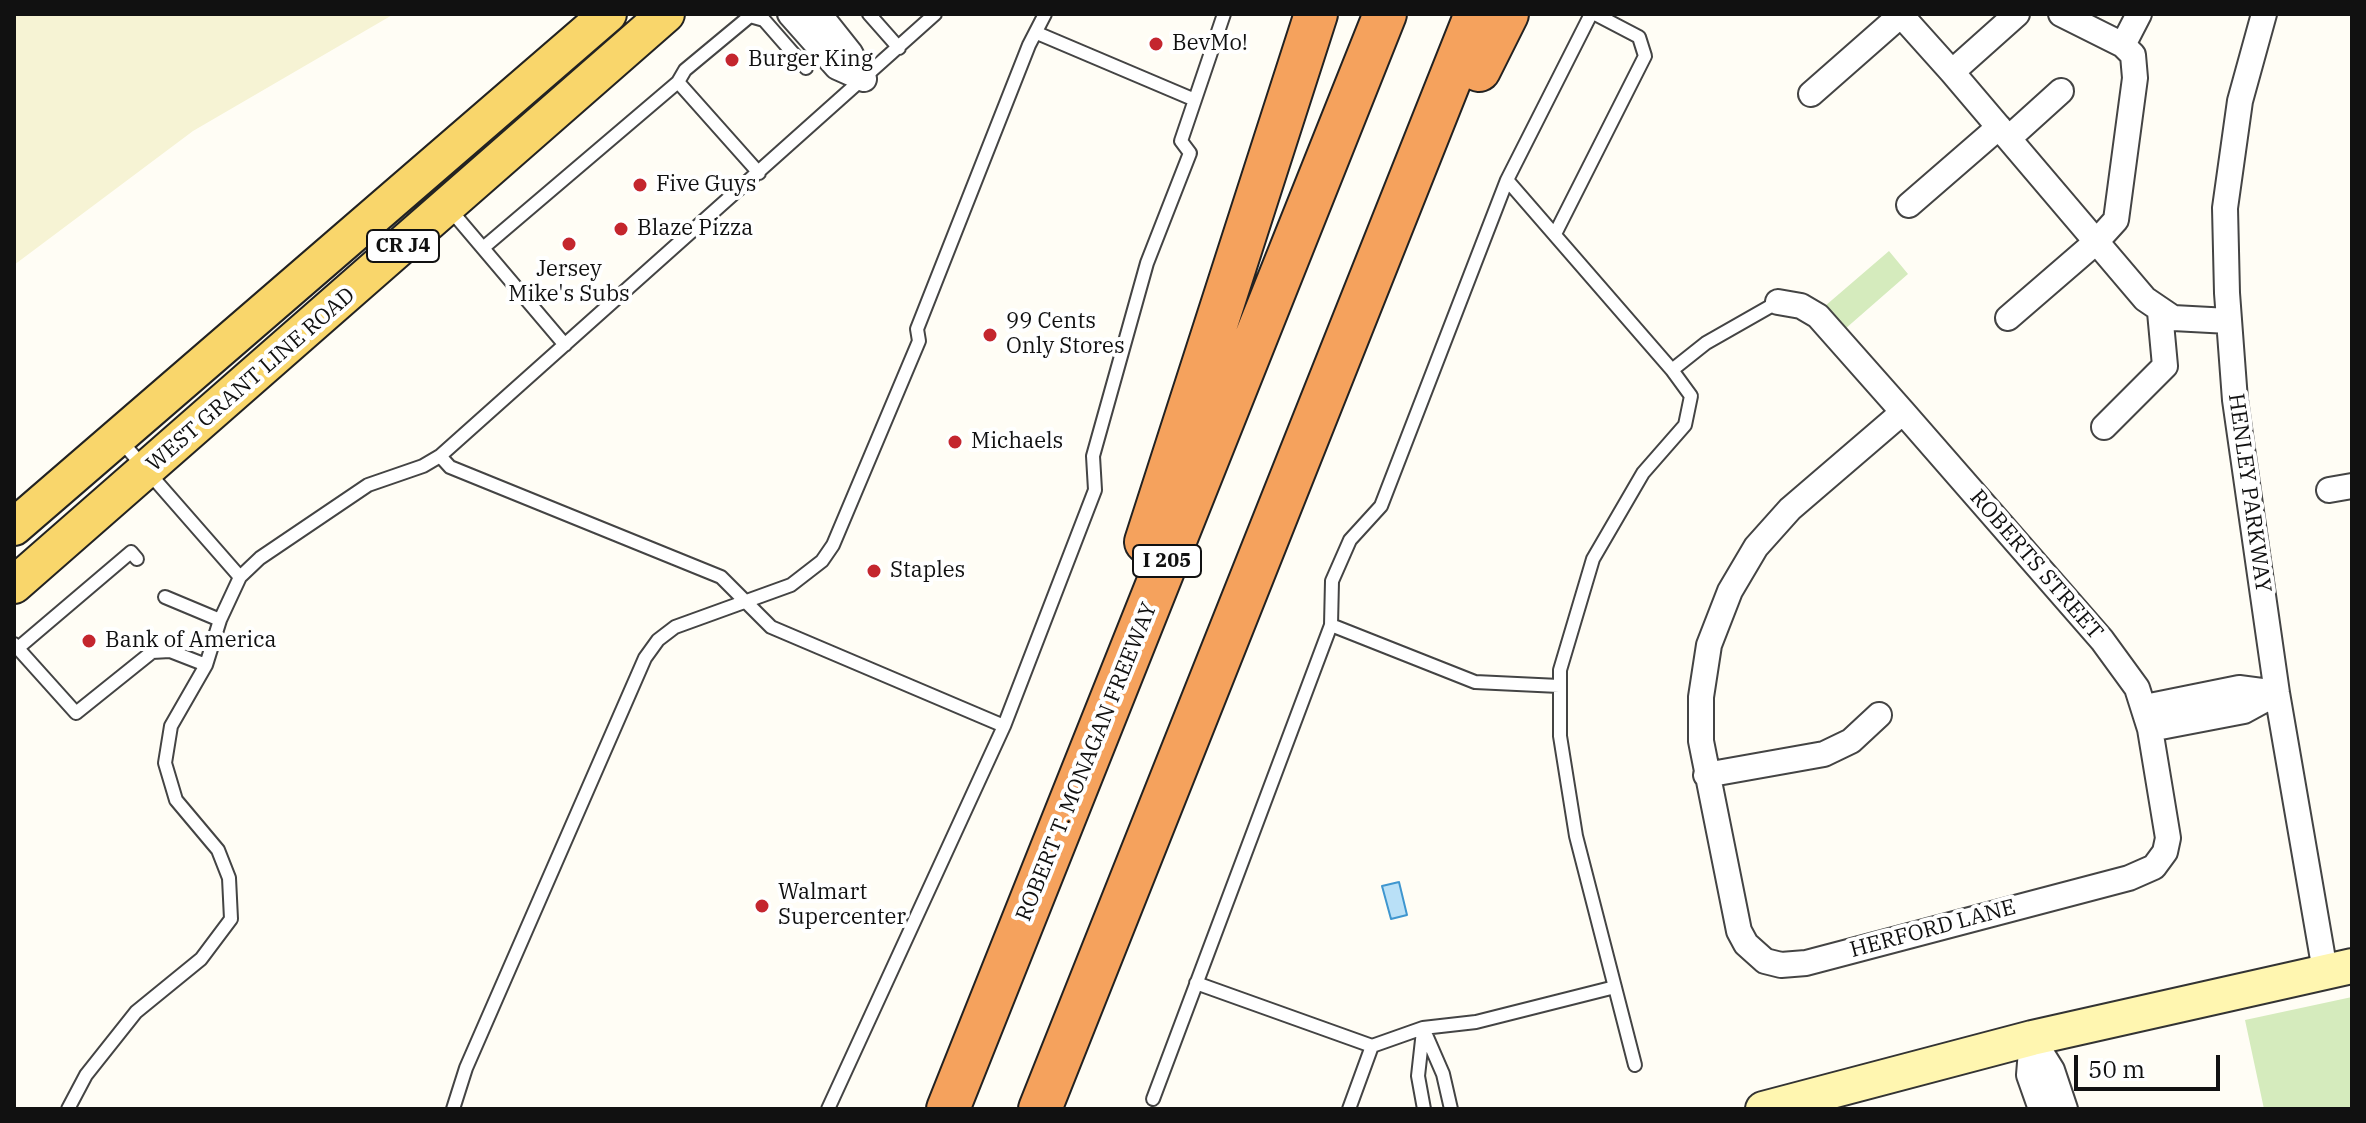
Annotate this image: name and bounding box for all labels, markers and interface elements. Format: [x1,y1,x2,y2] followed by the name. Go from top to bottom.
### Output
[1172,31,1248,57] place label: BevMo!
[1147,35,1165,53] marker: BevMo!
[748,47,873,73] place label: Burger King
[723,51,741,69] marker: Burger King
[656,172,756,198] place label: Five Guys
[631,176,649,194] marker: Five Guys
[637,216,753,242] place label: Blaze Pizza
[612,220,630,238] marker: Blaze Pizza
[367,230,439,262] road number: CR J4
[560,235,578,253] marker: Jersey Mike's Subs
[508,257,630,308] place label: Jersey Mike's Subs
[141,282,361,478] street label: WEST GRANT LINE ROAD
[1006,309,1125,360] place label: 99 Cents Only Stores
[981,326,999,344] marker: 99 Cents Only Stores
[2222,392,2276,594] street label: HENLEY PARKWAY
[971,429,1063,455] place label: Michaels
[946,433,964,451] marker: Michaels
[1964,485,2108,645] street label: ROBERTS STREET
[1133,545,1201,577] road number: I 205
[890,558,965,584] place label: Staples
[865,562,883,580] marker: Staples
[1011,599,1163,925] street label: ROBERT T. MONAGAN FREEWAY
[105,628,276,654] place label: Bank of America
[80,632,98,650] marker: Bank of America
[778,880,906,932] place label: Walmart Supercenter
[1847,894,2019,964] street label: HERFORD LANE
[753,897,771,915] marker: Walmart Supercenter
[2078,1039,2224,1089] scale bar
[2088,1053,2145,1085] text: 50 m

